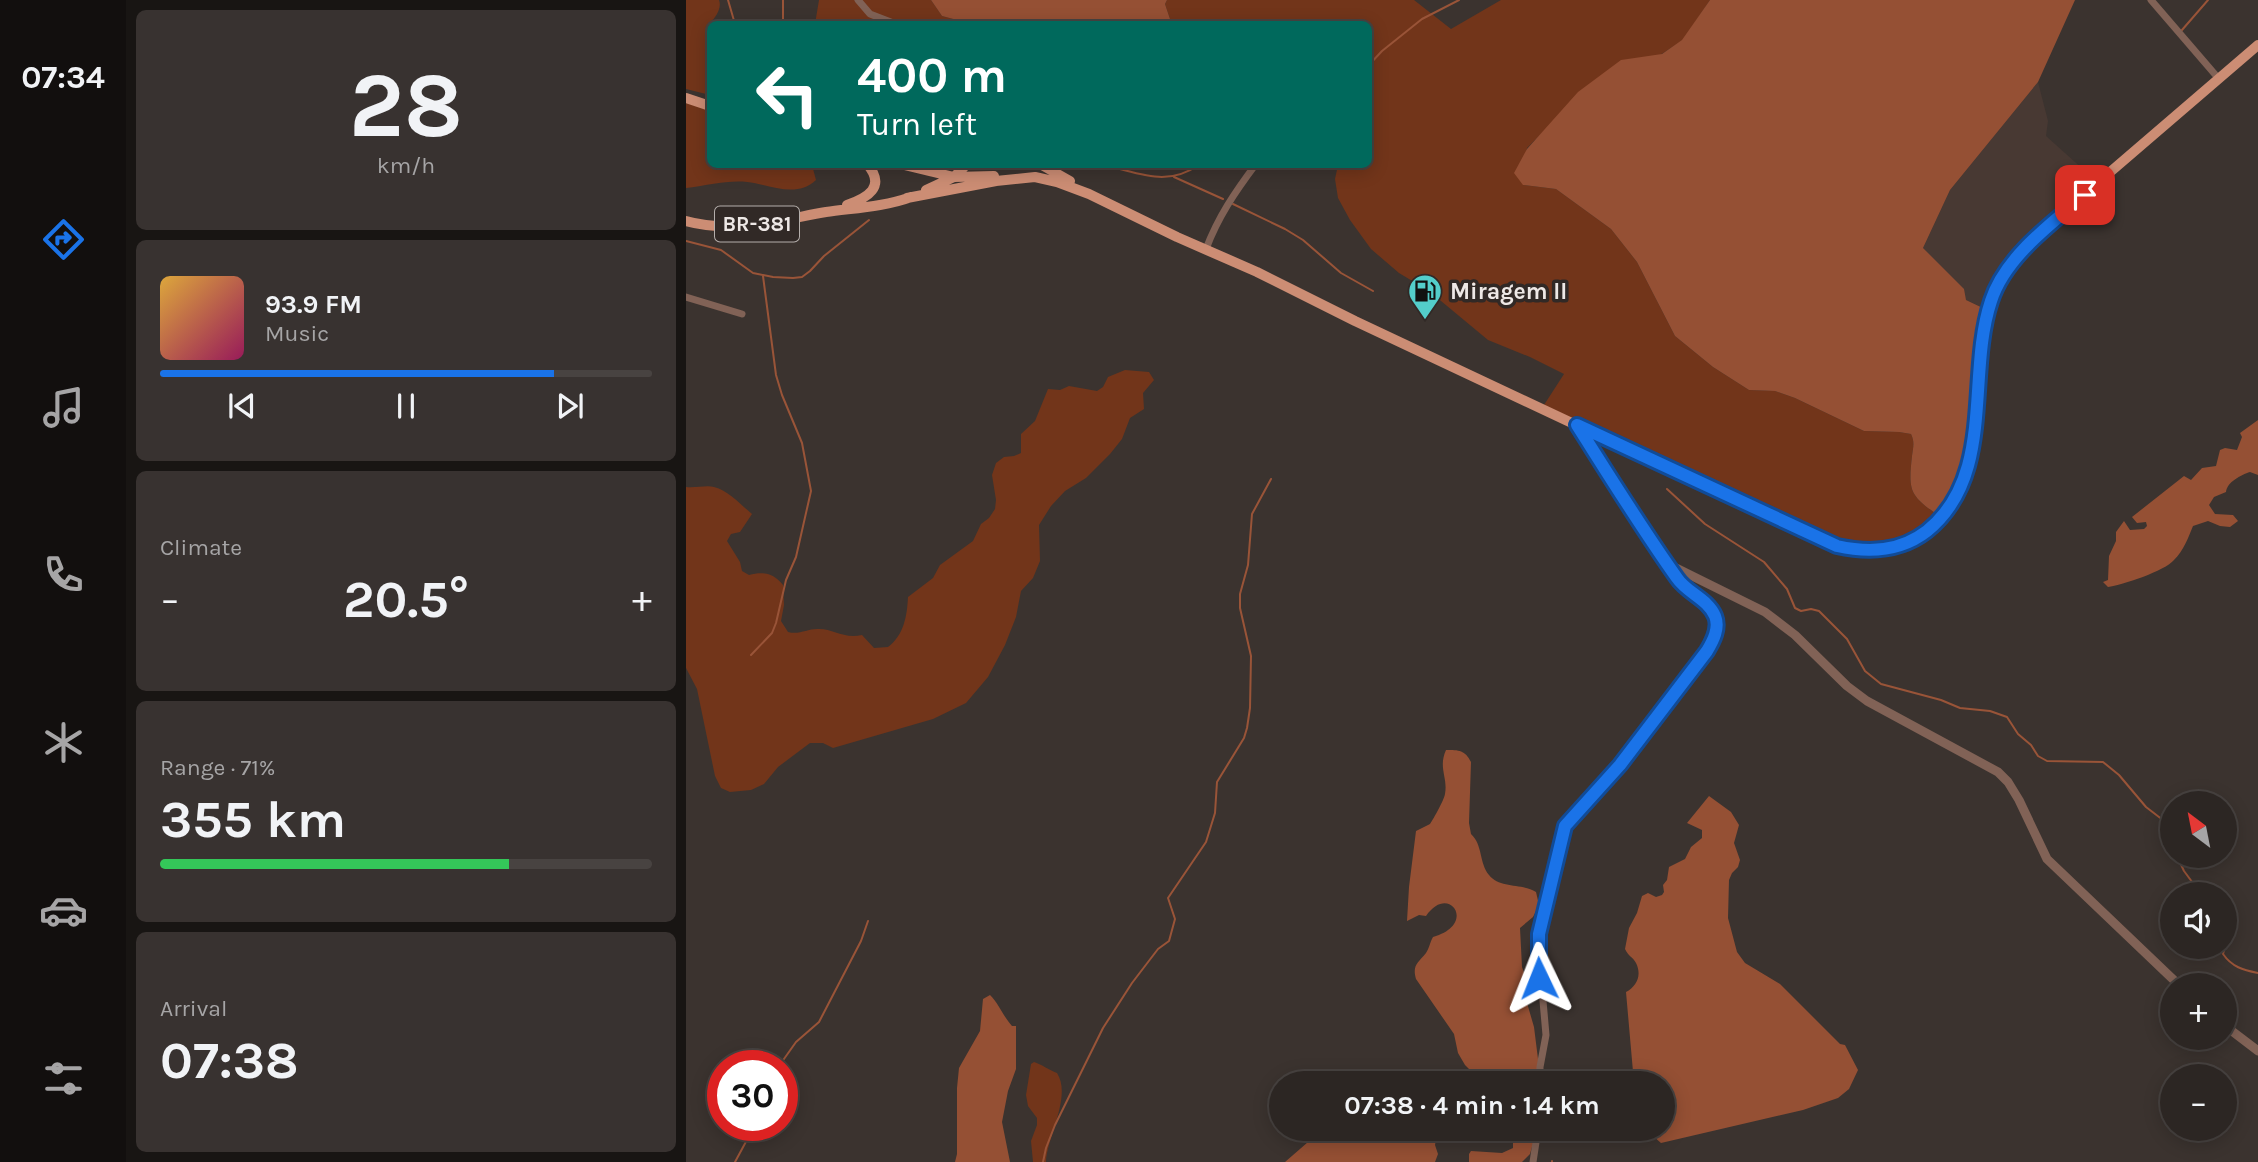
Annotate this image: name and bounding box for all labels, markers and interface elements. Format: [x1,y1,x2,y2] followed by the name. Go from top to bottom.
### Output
[857,47,1007,104] text: 400 m
[742,49,833,140] icon: left
[349,53,463,159] text: 28
[21,59,105,96] text: 07:34
[857,106,977,143] text: Turn left
[377,152,435,179] text: km/h
[2055,165,2115,225] pin
[2066,176,2104,214] icon: arrive
[715,206,799,242] road number: BR-381
[39,215,88,264] icon: directions
[1406,272,1444,321] fuel station icon: Miragem II
[1450,278,1567,305] place label: Miragem II
[265,289,362,320] text: 93.9 FM
[265,320,329,347] text: Music
[39,383,88,432] icon: music
[223,387,261,425] icon: previous
[387,387,425,425] icon: pause
[551,387,589,425] icon: next
[160,534,242,561] text: Climate
[39,550,88,599] icon: phone
[343,569,469,630] text: 20.5°
[160,577,180,622] text: −
[632,577,652,622] text: +
[39,718,88,767] icon: climate
[160,754,276,781] text: Range · 71%
[160,789,346,850] text: 355 km
[2160,791,2236,868] north arrow
[2160,791,2237,1141] map controls
[2160,882,2237,959] button: sound
[39,886,88,935] icon: car
[1502,941,1576,1015] position arrow
[2160,973,2237,1050] button: +
[160,995,227,1022] text: Arrival
[160,1030,299,1091] text: 07:38
[707,1050,798,1141] speed limit sign: 30
[39,1054,88,1103] icon: filters
[2160,1064,2237,1141] button: −
[1344,1090,1600,1121] text: 07:38 · 4 min · 1.4 km

